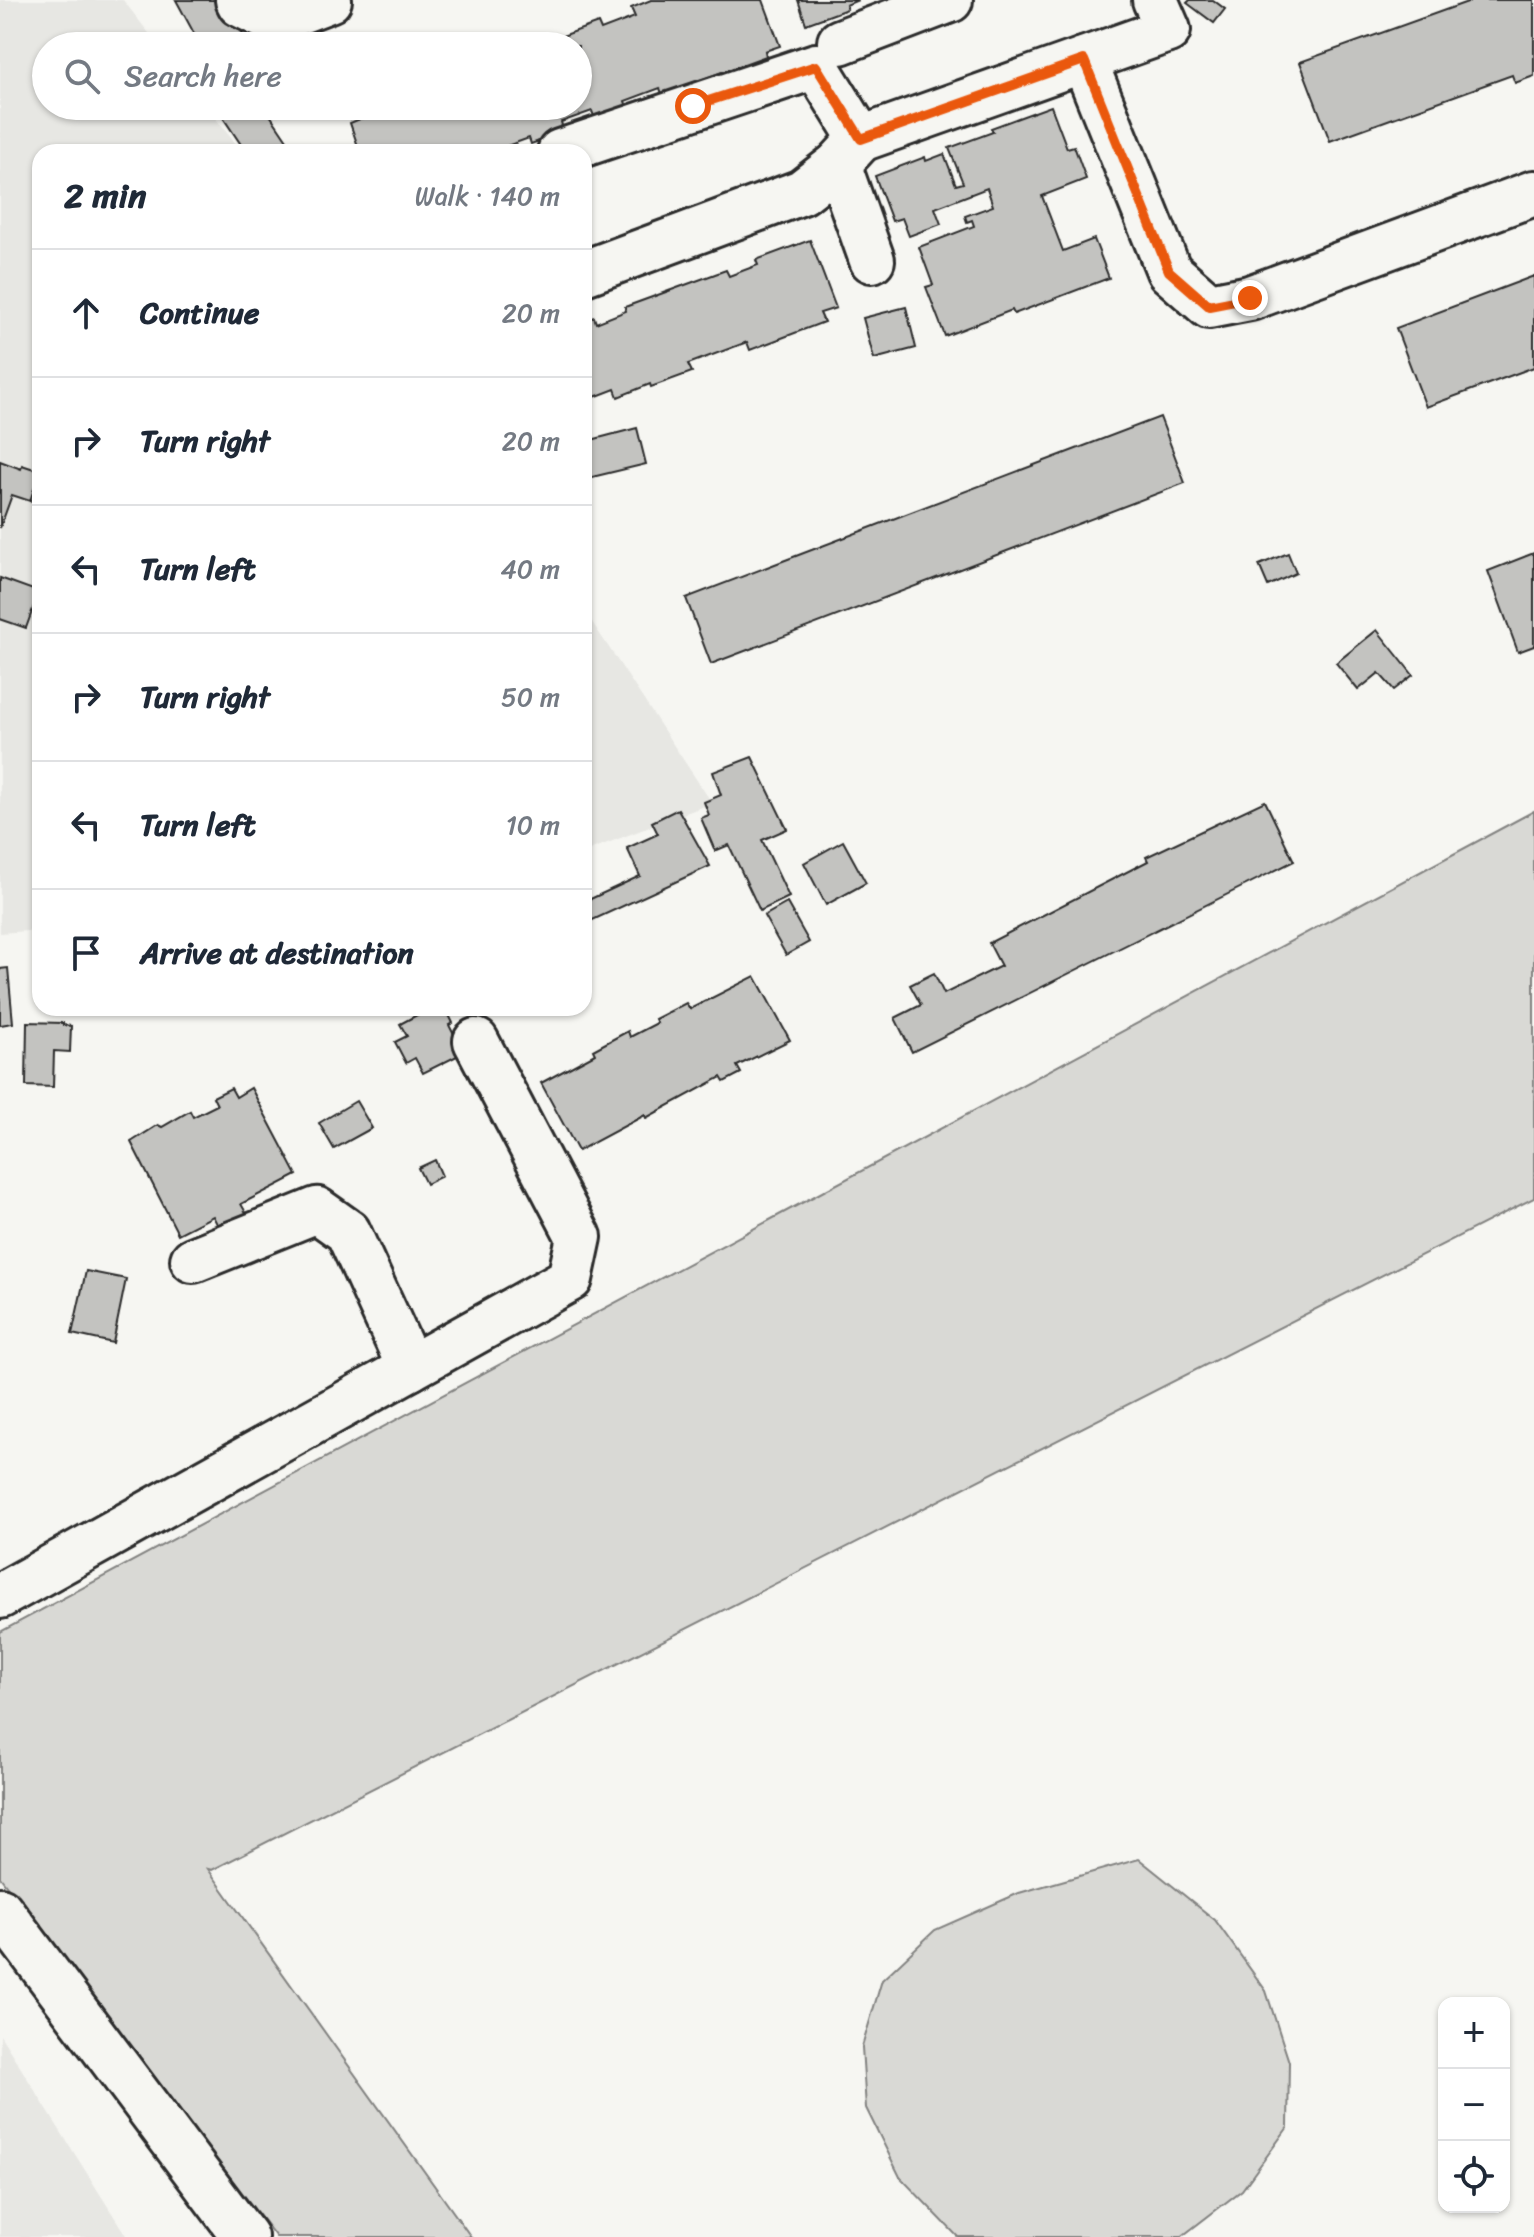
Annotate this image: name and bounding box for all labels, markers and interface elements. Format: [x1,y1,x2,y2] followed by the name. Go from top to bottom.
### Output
[32,32,592,120] search box
[124,49,282,103] text: Search here
[60,54,104,98] icon: search
[675,88,711,124] route start
[64,166,146,226] text: 2 min
[415,173,560,219] text: Walk · 140 m
[1232,280,1268,316] route end
[140,286,259,340] text: Continue
[502,290,560,336] text: 20 m
[64,291,108,335] icon: ahead
[140,414,270,468] text: Turn right
[502,418,560,464] text: 20 m
[64,419,108,463] icon: right
[140,542,256,596] text: Turn left
[501,546,560,592] text: 40 m
[64,547,108,591] icon: left
[140,670,270,724] text: Turn right
[501,674,560,720] text: 50 m
[64,675,108,719] icon: right
[140,798,256,852] text: Turn left
[506,802,560,848] text: 10 m
[64,803,108,847] icon: left
[140,926,414,980] text: Arrive at destination
[64,931,108,975] icon: arrive
[1438,1997,1510,2213] map controls
[1438,1997,1510,2069] button: +
[1438,2069,1510,2141] button: −
[1438,2141,1510,2213] button: locate

